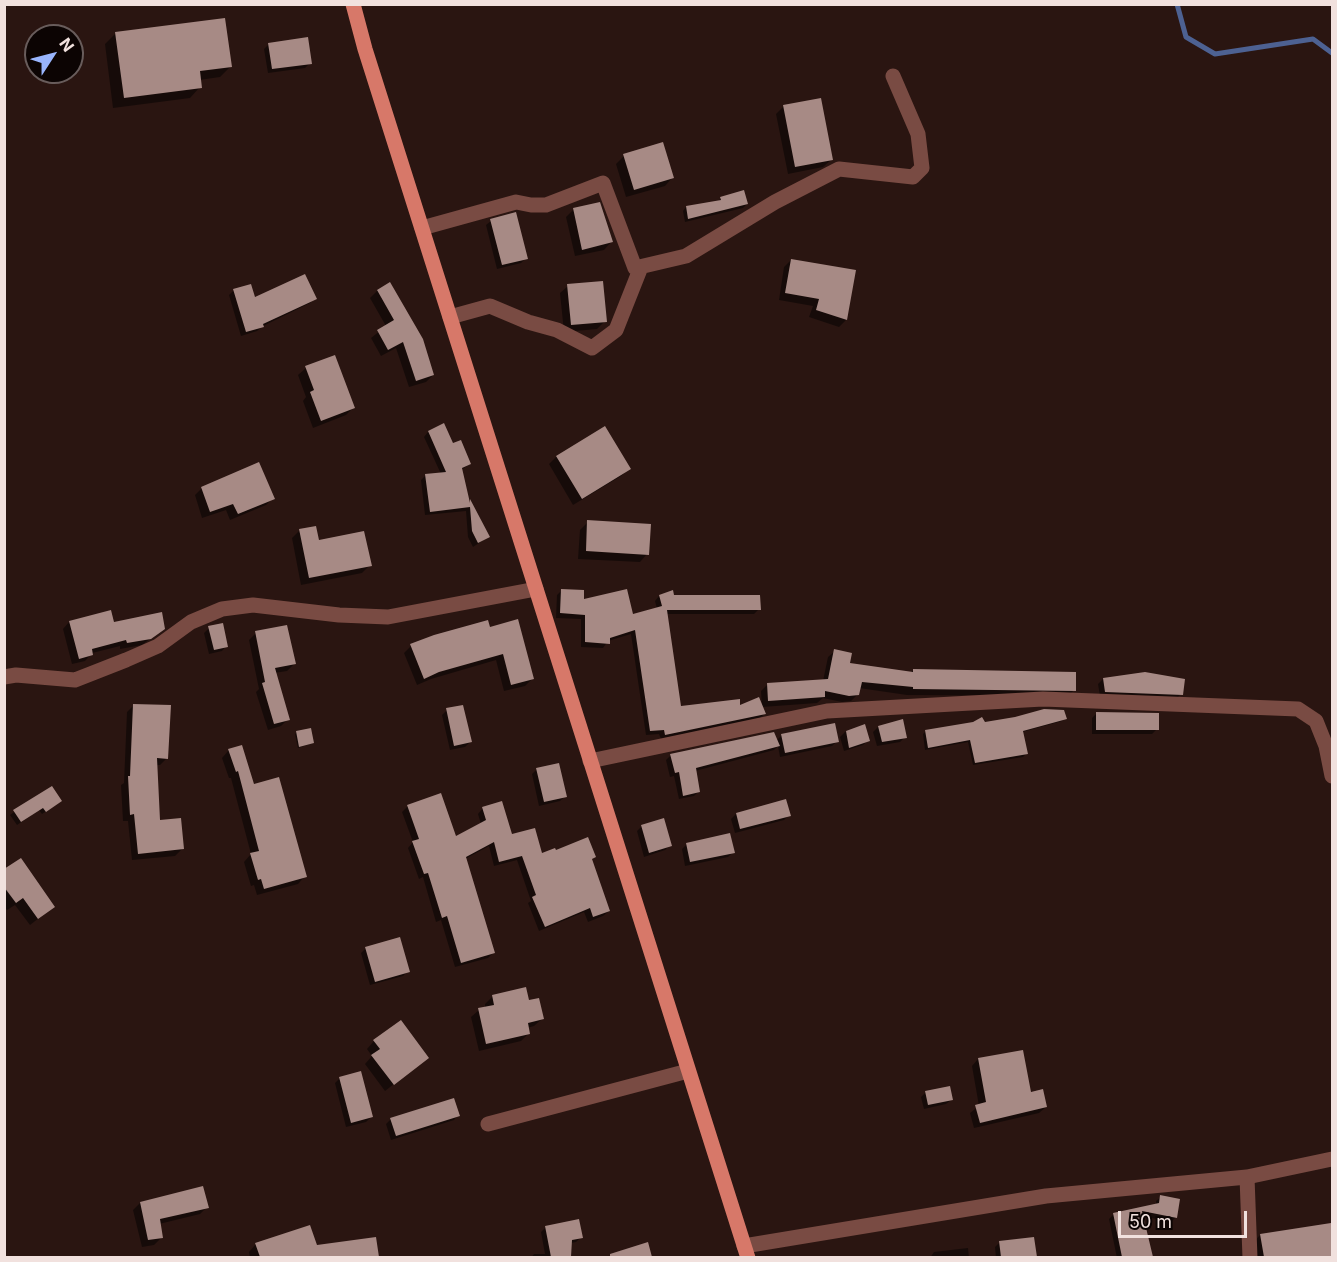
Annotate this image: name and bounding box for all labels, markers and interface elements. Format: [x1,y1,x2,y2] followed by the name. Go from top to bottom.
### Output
[24,24,84,84] north arrow
[55,34,79,55] text: N
[1121,1199,1250,1237] scale bar
[1129,1211,1172,1232] text: 50 m

